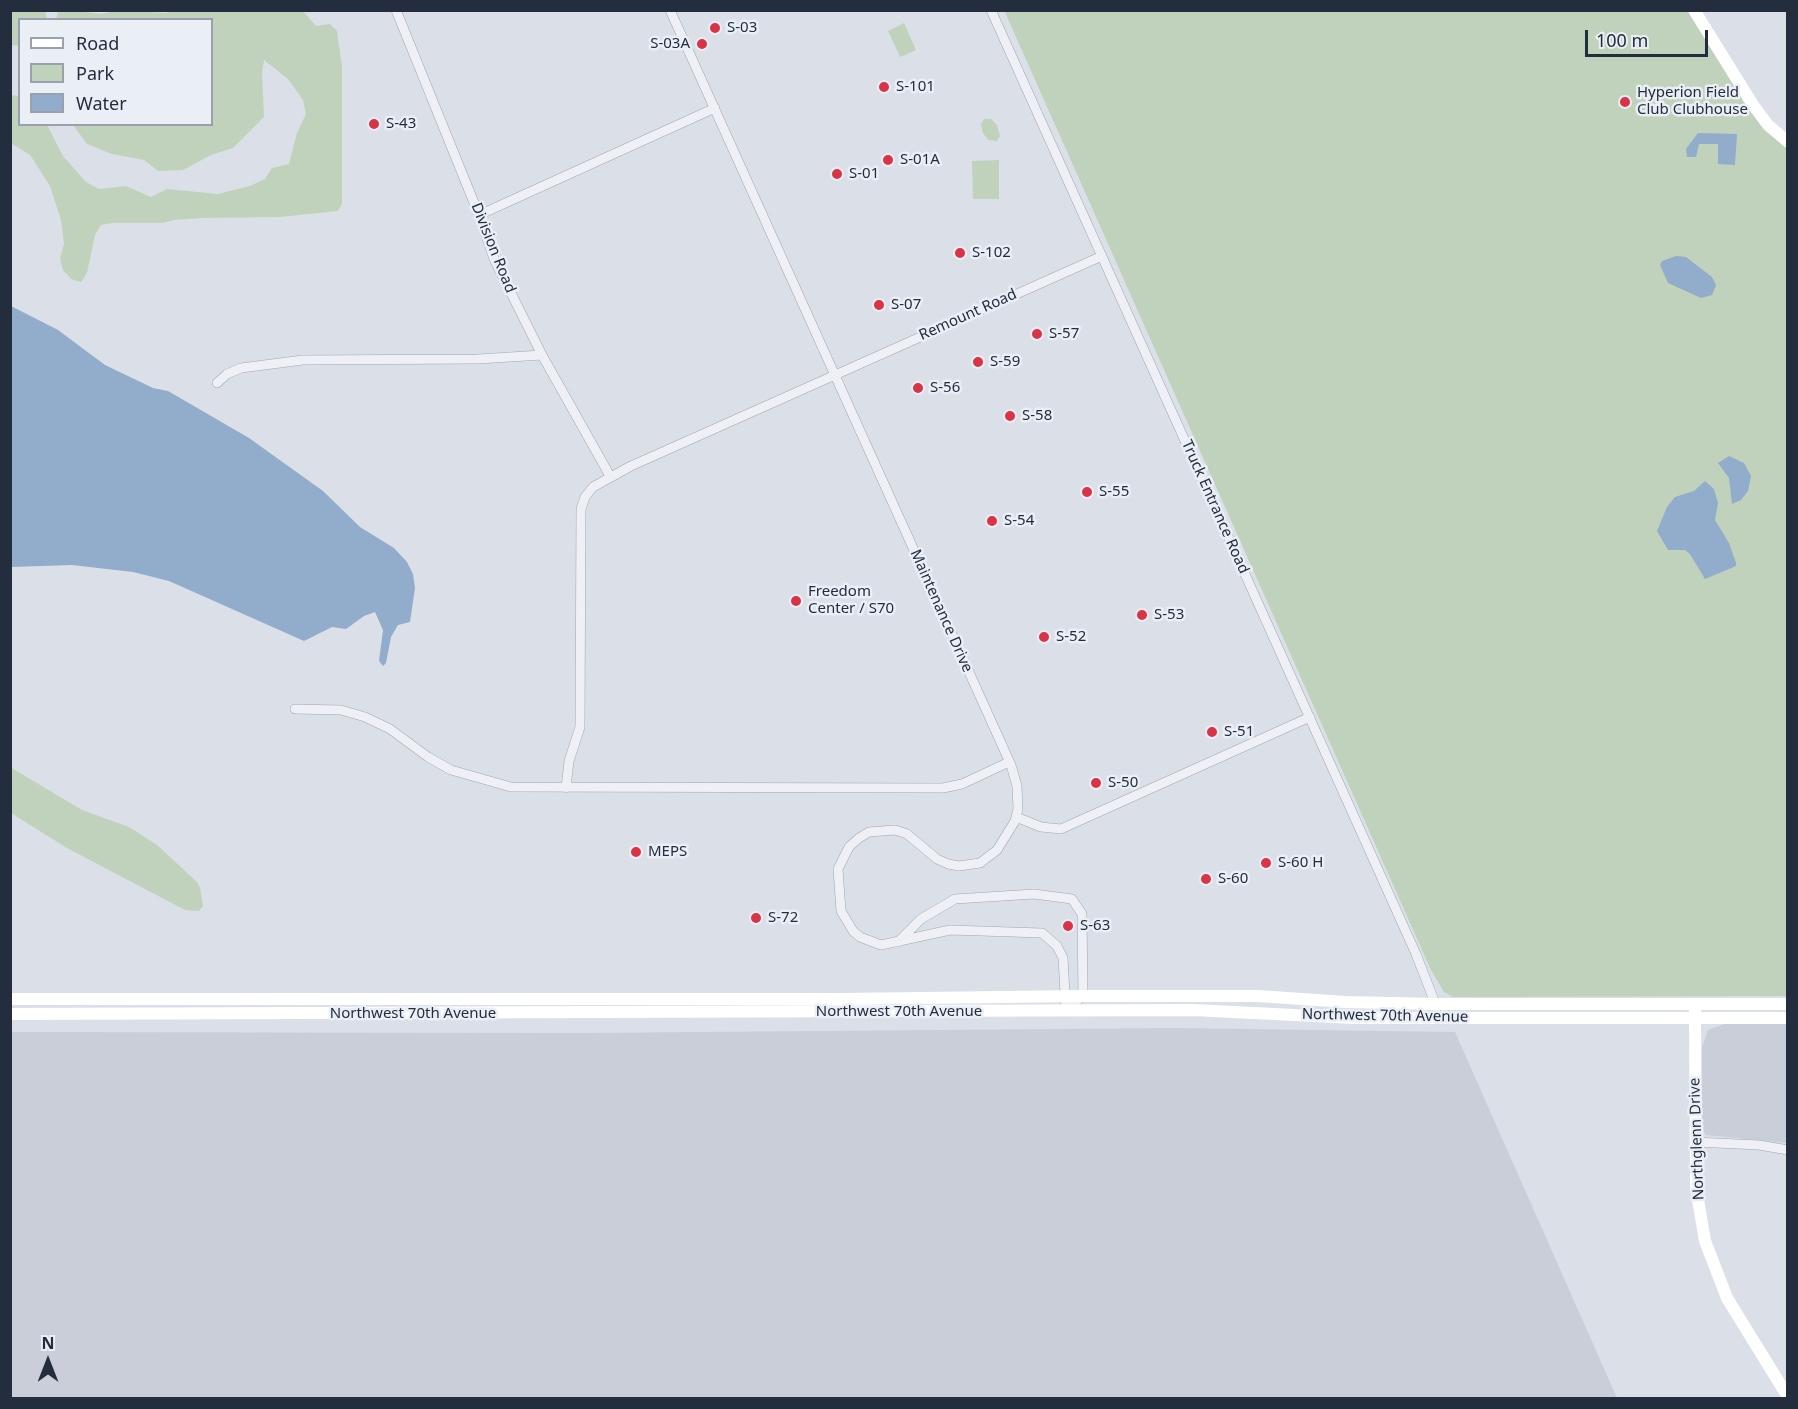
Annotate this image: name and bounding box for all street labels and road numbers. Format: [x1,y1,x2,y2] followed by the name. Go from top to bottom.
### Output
[467,200,519,296] street label: Division Road
[916,285,1020,345] street label: Remount Road
[1177,437,1253,577] street label: Truck Entrance Road
[906,547,976,675] street label: Maintenance Drive
[816,1003,982,1021] street label: Northwest 70th Avenue
[330,1005,496,1023] street label: Northwest 70th Avenue
[1302,1006,1468,1026] street label: Northwest 70th Avenue
[1686,1078,1708,1200] street label: Northglenn Drive

